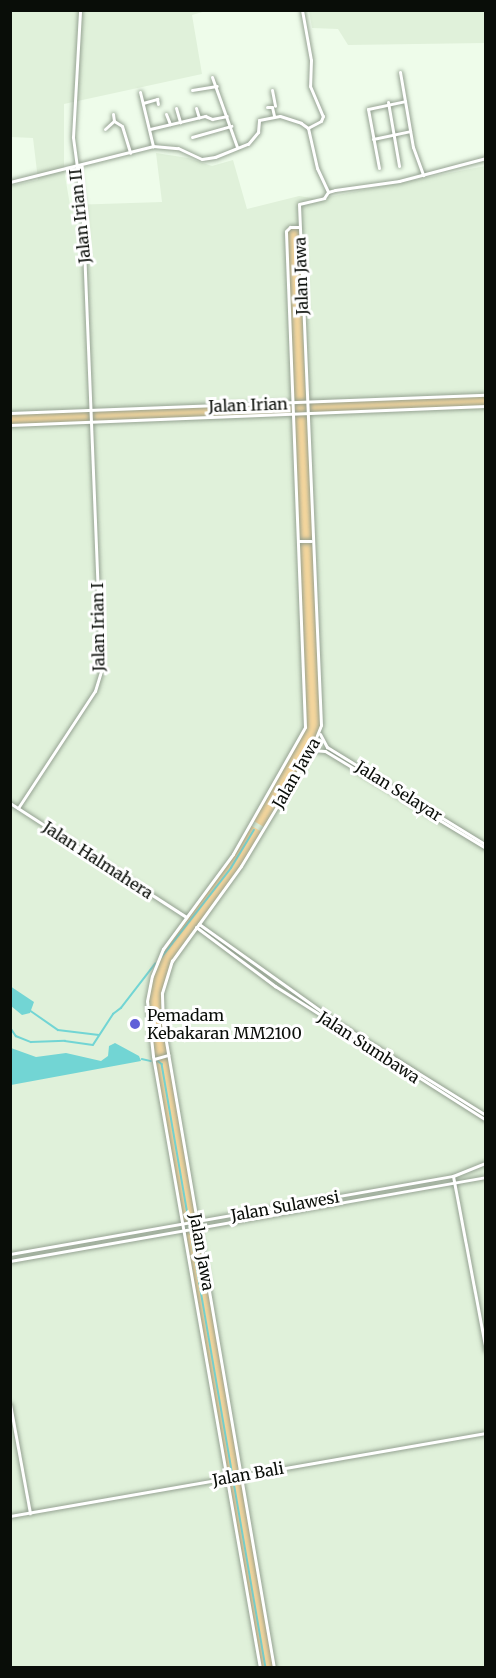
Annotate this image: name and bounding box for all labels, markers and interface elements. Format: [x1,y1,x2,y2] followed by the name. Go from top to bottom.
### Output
[65,168,95,264] street label: Jalan Irian II
[290,237,312,315] street label: Jalan Jawa
[208,394,288,416] street label: Jalan Irian
[88,582,108,672] street label: Jalan Irian I
[268,734,324,812] street label: Jalan Jawa
[352,757,446,825] street label: Jalan Selayar
[39,817,157,903] street label: Jalan Halmahera
[147,1005,302,1043] place label: Pemadam Kebakaran MM2100
[315,1007,423,1087] street label: Jalan Sumbawa
[128,1017,142,1031] marker: Pemadam Kebakaran MM2100
[229,1187,341,1225] street label: Jalan Sulawesi
[186,1212,218,1292] street label: Jalan Jawa
[211,1458,285,1490] street label: Jalan Bali

